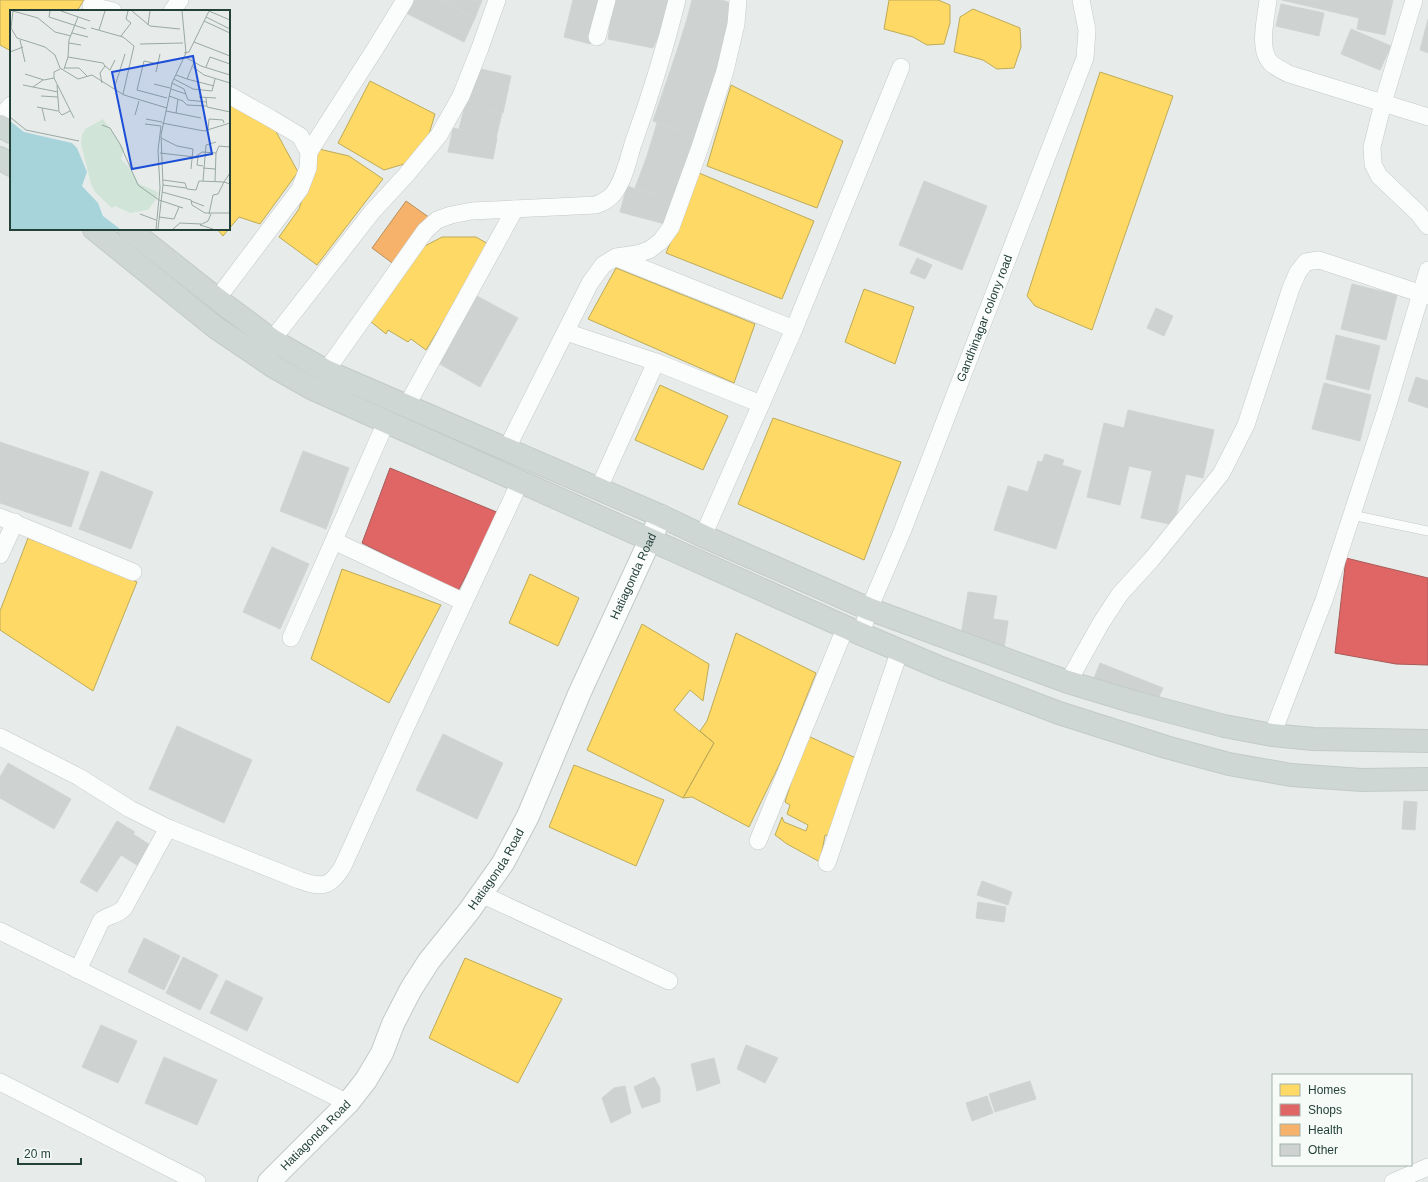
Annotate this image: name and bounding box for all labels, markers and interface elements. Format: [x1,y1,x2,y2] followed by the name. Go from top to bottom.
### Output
[10,10,230,230] inset map
[954,253,1015,384] street label: Gandhinagar colony road
[607,531,659,622] street label: Hatiagonda Road
[465,826,527,912] street label: Hatiagonda Road
[1272,1074,1412,1166] legend
[1308,1083,1346,1097] text: Homes
[278,1097,354,1173] street label: Hatiagonda Road
[1308,1103,1342,1117] text: Shops
[1308,1123,1343,1137] text: Health
[18,1140,81,1166] scale bar
[1308,1143,1338,1157] text: Other
[24,1147,51,1161] text: 20 m

